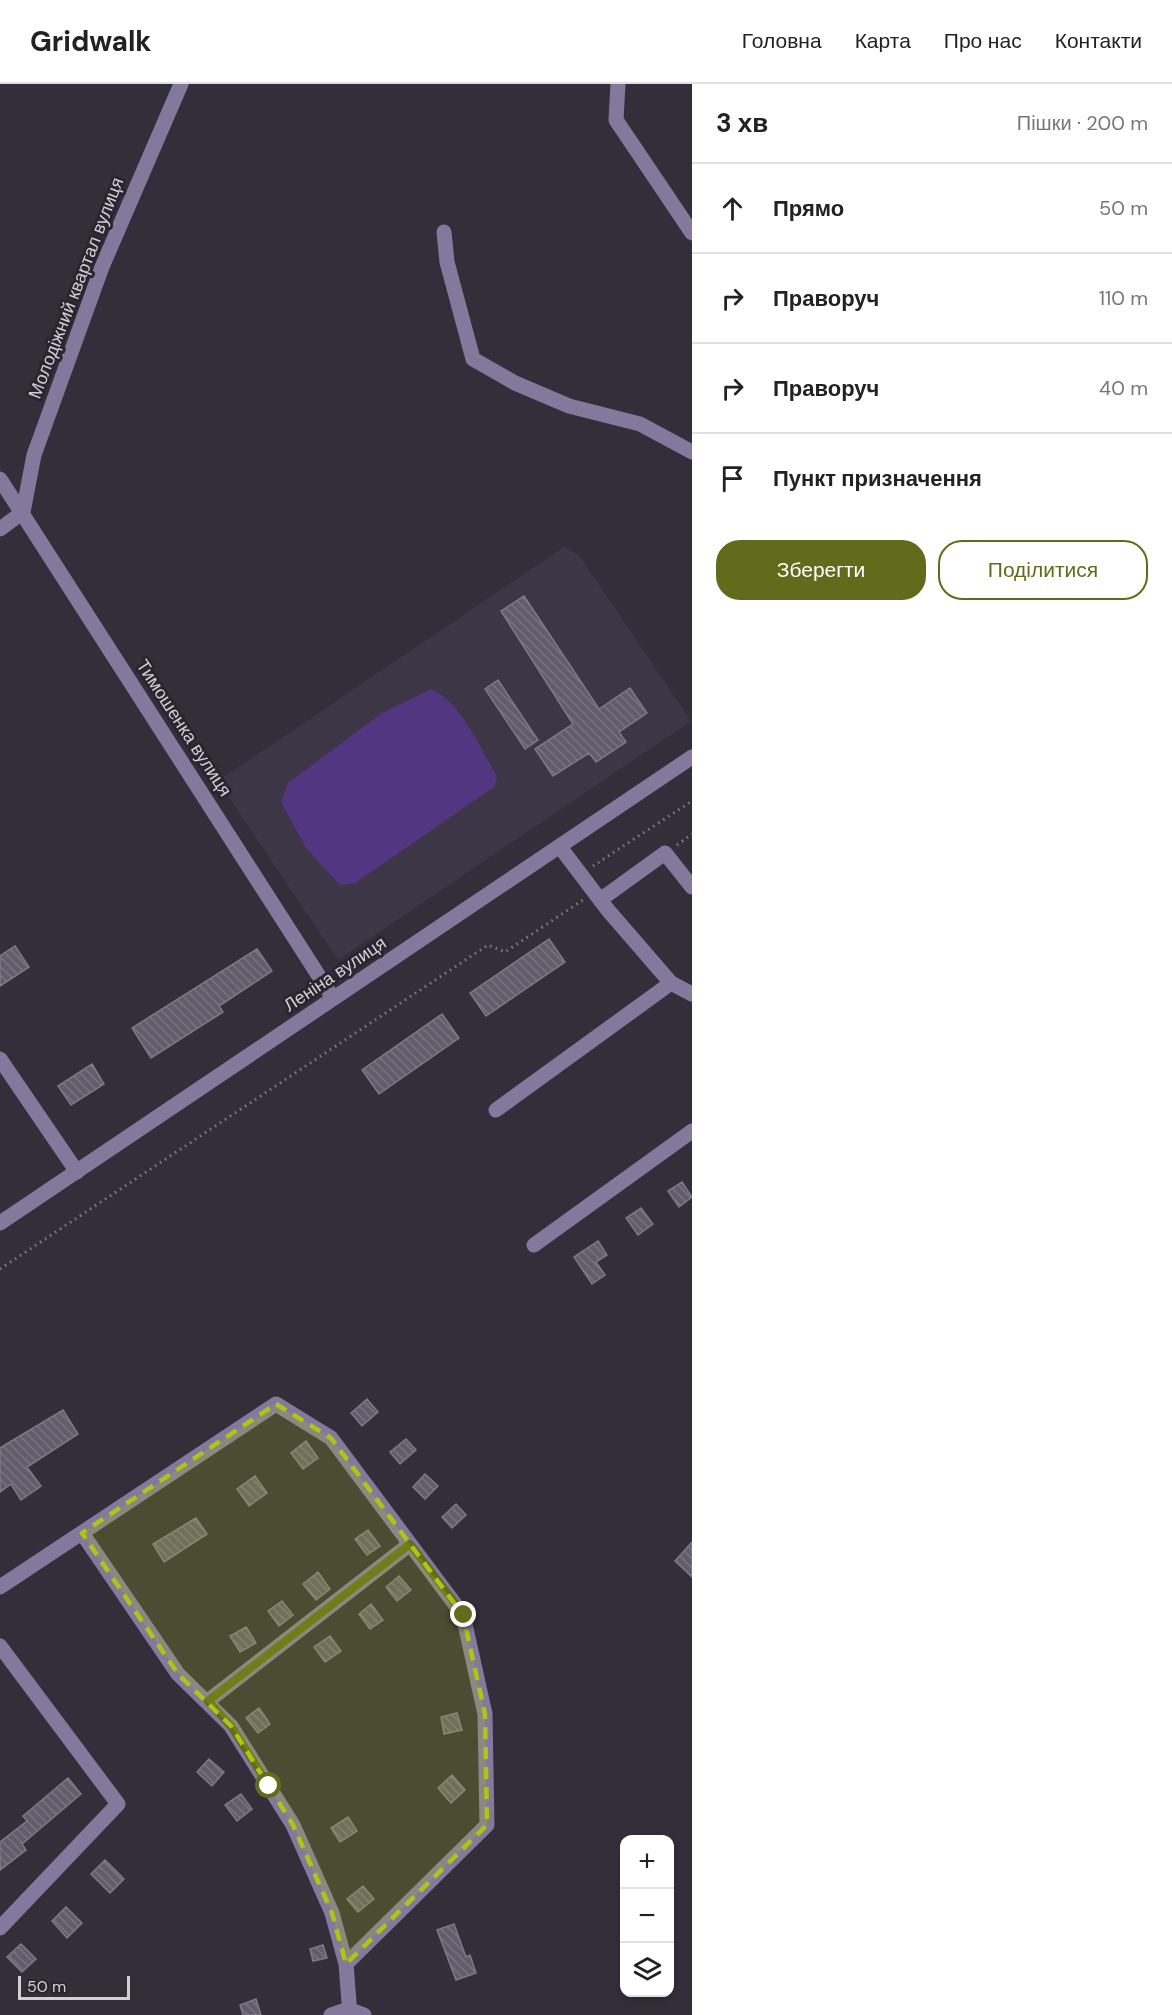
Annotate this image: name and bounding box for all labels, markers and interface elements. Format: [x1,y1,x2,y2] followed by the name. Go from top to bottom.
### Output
[30,23,152,60] text: Gridwalk
[742,27,822,55] text: Головна
[855,27,911,55] text: Карта
[944,27,1022,55] text: Про нас
[1055,27,1142,55] text: Контакти
[716,106,768,140] text: 3 хв
[1017,110,1148,136] text: Пішки · 200 m
[23,174,129,402] street label: Молодіжний квартал вулиця
[716,192,749,225] icon: ahead
[773,194,844,223] text: Прямо
[1099,195,1148,221] text: 50 m
[716,282,749,315] icon: right
[773,284,879,313] text: Праворуч
[1099,285,1148,311] text: 110 m
[716,372,749,405] icon: right
[773,374,879,403] text: Праворуч
[1099,375,1148,401] text: 40 m
[716,462,749,495] icon: arrive
[773,464,982,493] text: Пункт призначення
[716,540,926,600] button: Зберегти
[938,540,1148,600] button: Поділитися
[131,655,237,801] street label: Тимошенка вулиця
[279,931,391,1017] street label: Леніна вулиця
[450,1601,476,1627] route end
[255,1772,281,1798] route start
[620,1835,674,1997] map controls
[620,1835,674,1889] button: +
[620,1889,674,1943] button: −
[620,1943,674,1997] button: layers
[18,1973,130,2000] scale bar
[27,1976,66,1997] text: 50 m

